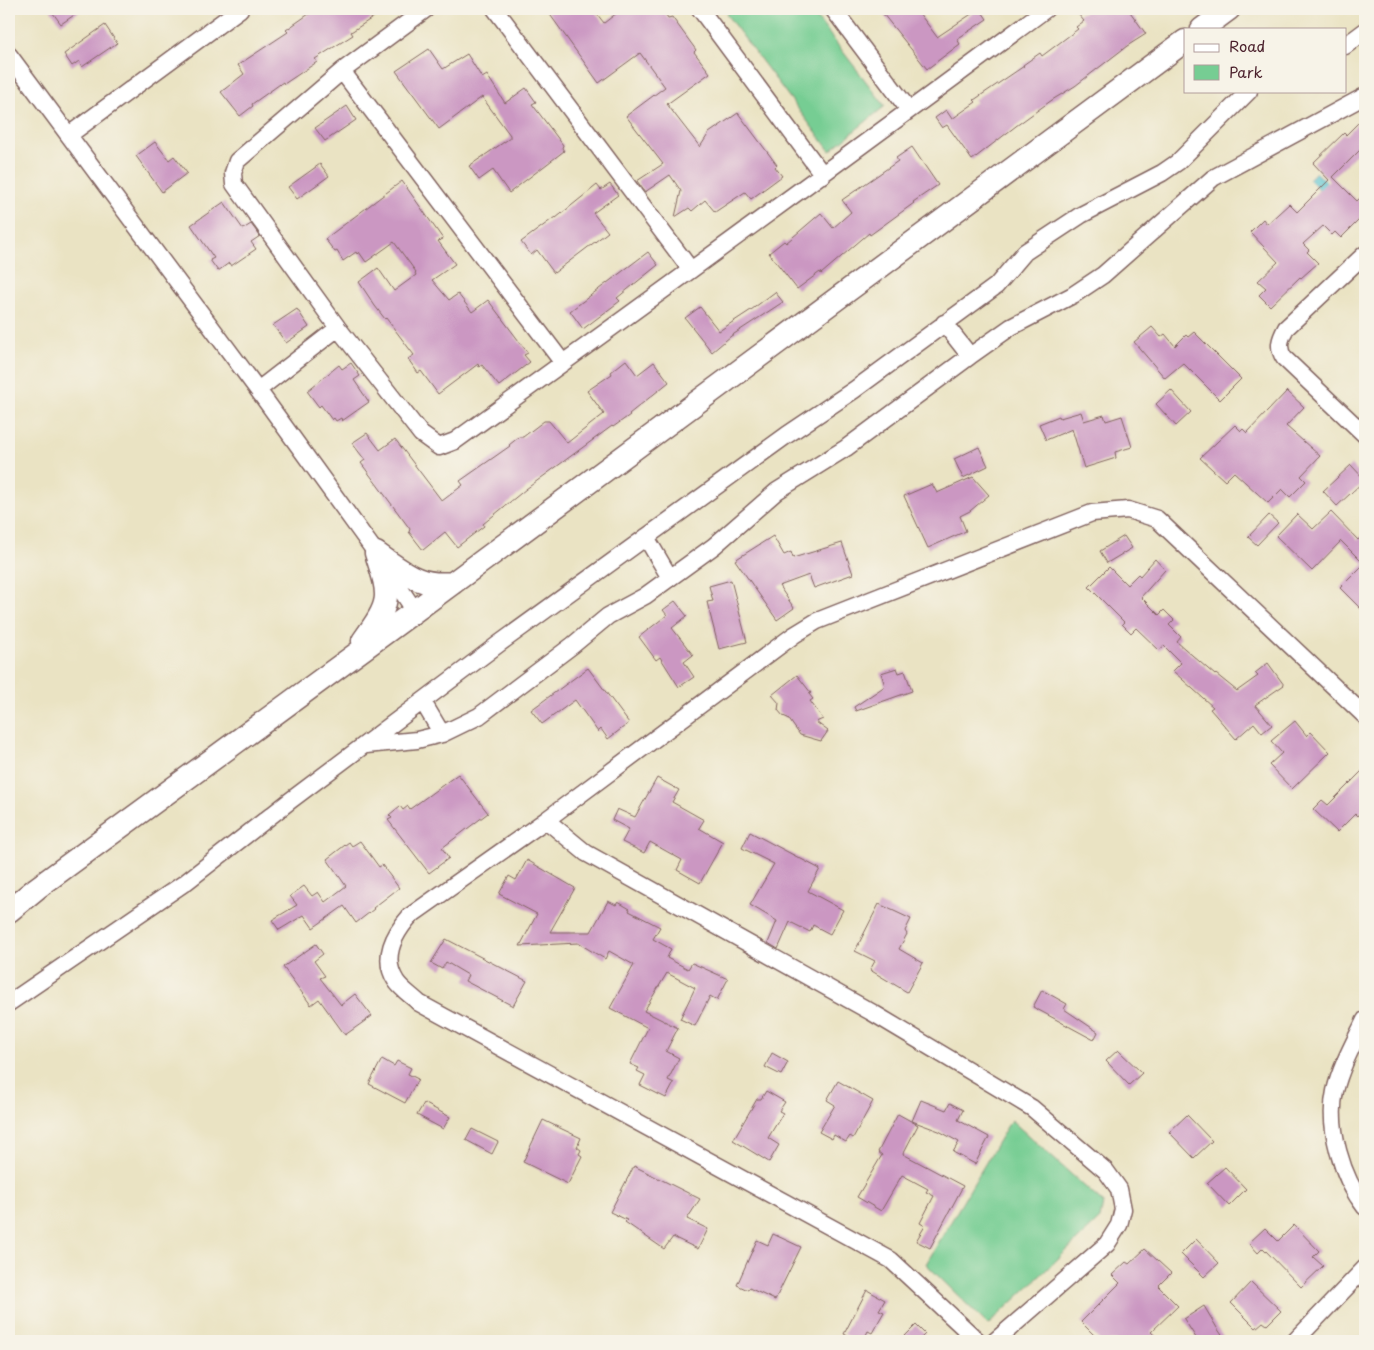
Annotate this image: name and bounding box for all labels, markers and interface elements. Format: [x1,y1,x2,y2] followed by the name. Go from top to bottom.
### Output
[1184,28,1346,92] legend
[1229,34,1265,57] text: Road
[1229,60,1263,83] text: Park

